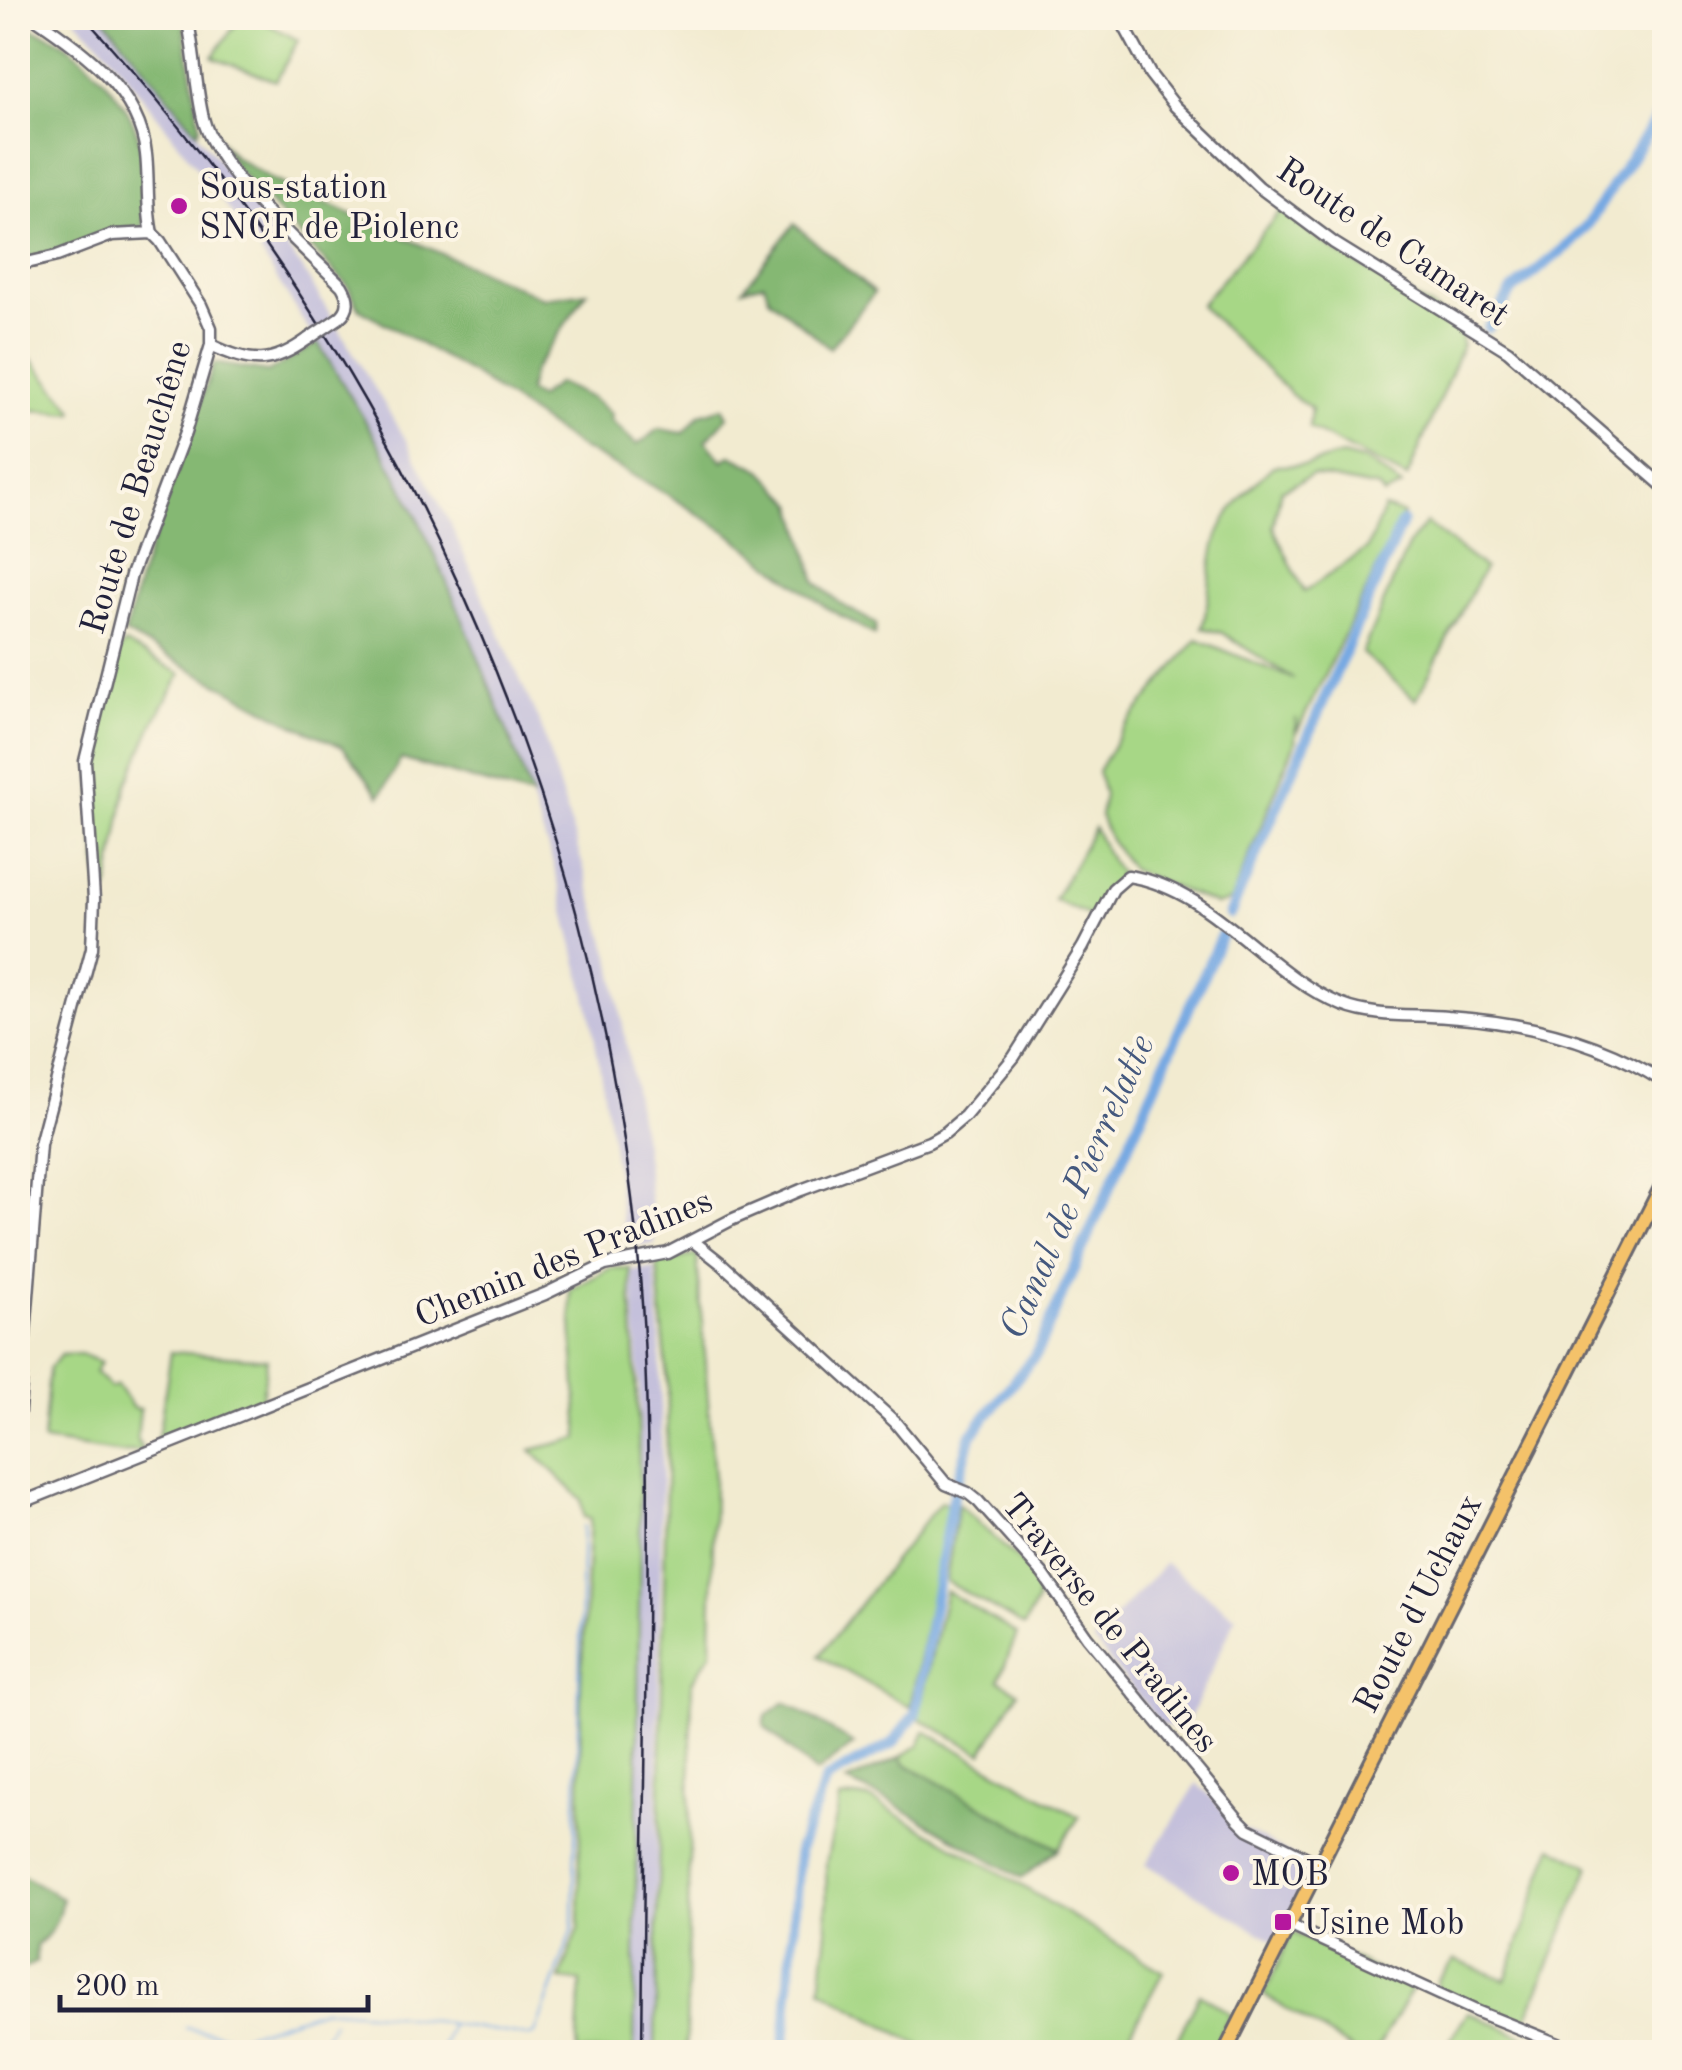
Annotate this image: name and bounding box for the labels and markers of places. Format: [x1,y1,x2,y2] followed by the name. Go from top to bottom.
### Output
[199,171,459,246] place label: Sous-station SNCF de Piolenc
[168,195,190,217] marker: Sous-station SNCF de Piolenc
[1251,1858,1329,1893] place label: MOB
[1220,1862,1242,1884] marker: MOB
[1303,1907,1464,1942] place label: Usine Mob
[1272,1911,1294,1933] marker: Usine Mob

